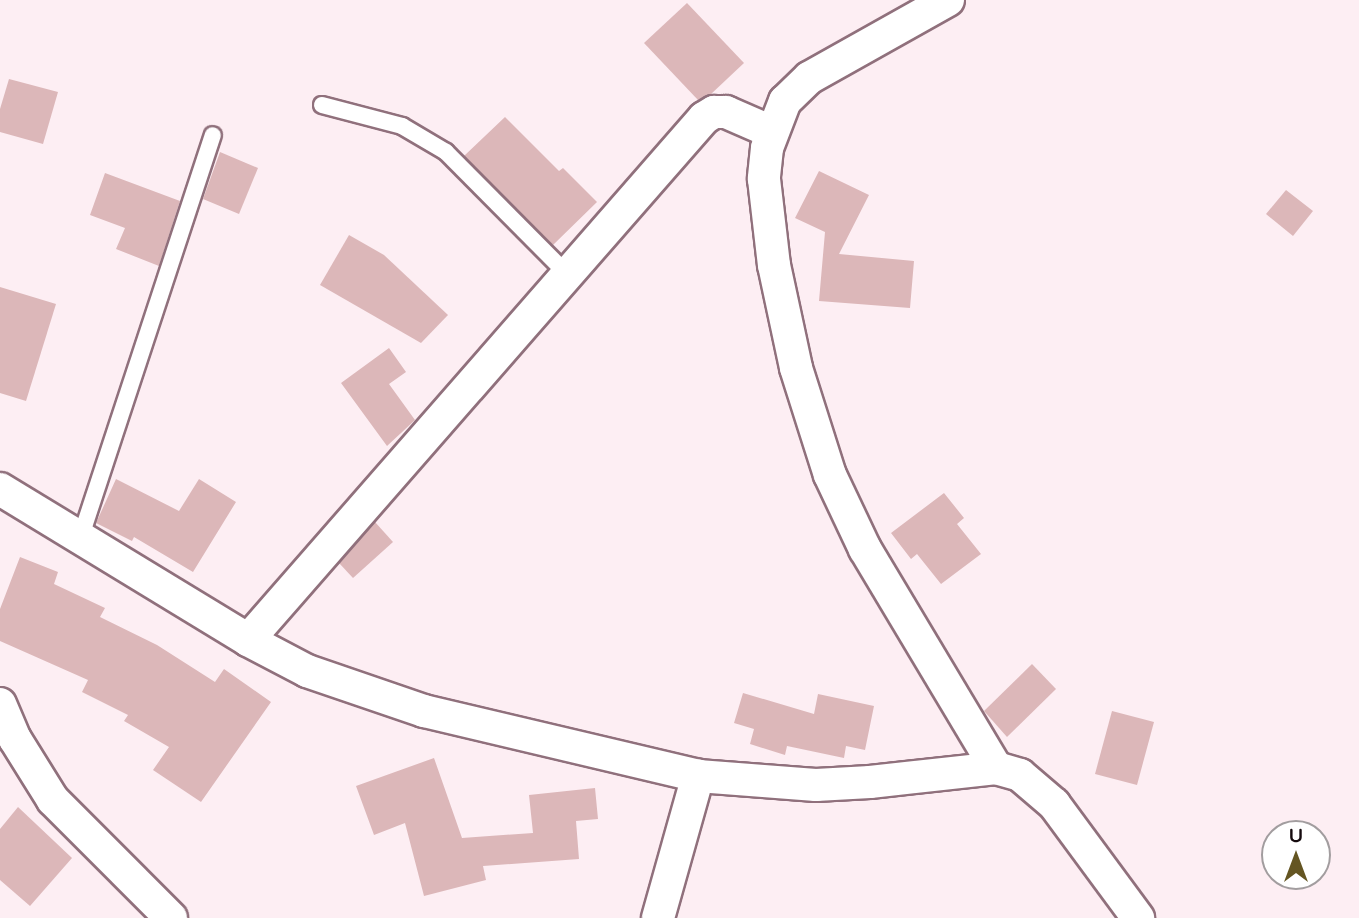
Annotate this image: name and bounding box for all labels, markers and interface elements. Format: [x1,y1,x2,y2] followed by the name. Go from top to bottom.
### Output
[1261,820,1331,890] north arrow
[1289,825,1303,847] text: U

